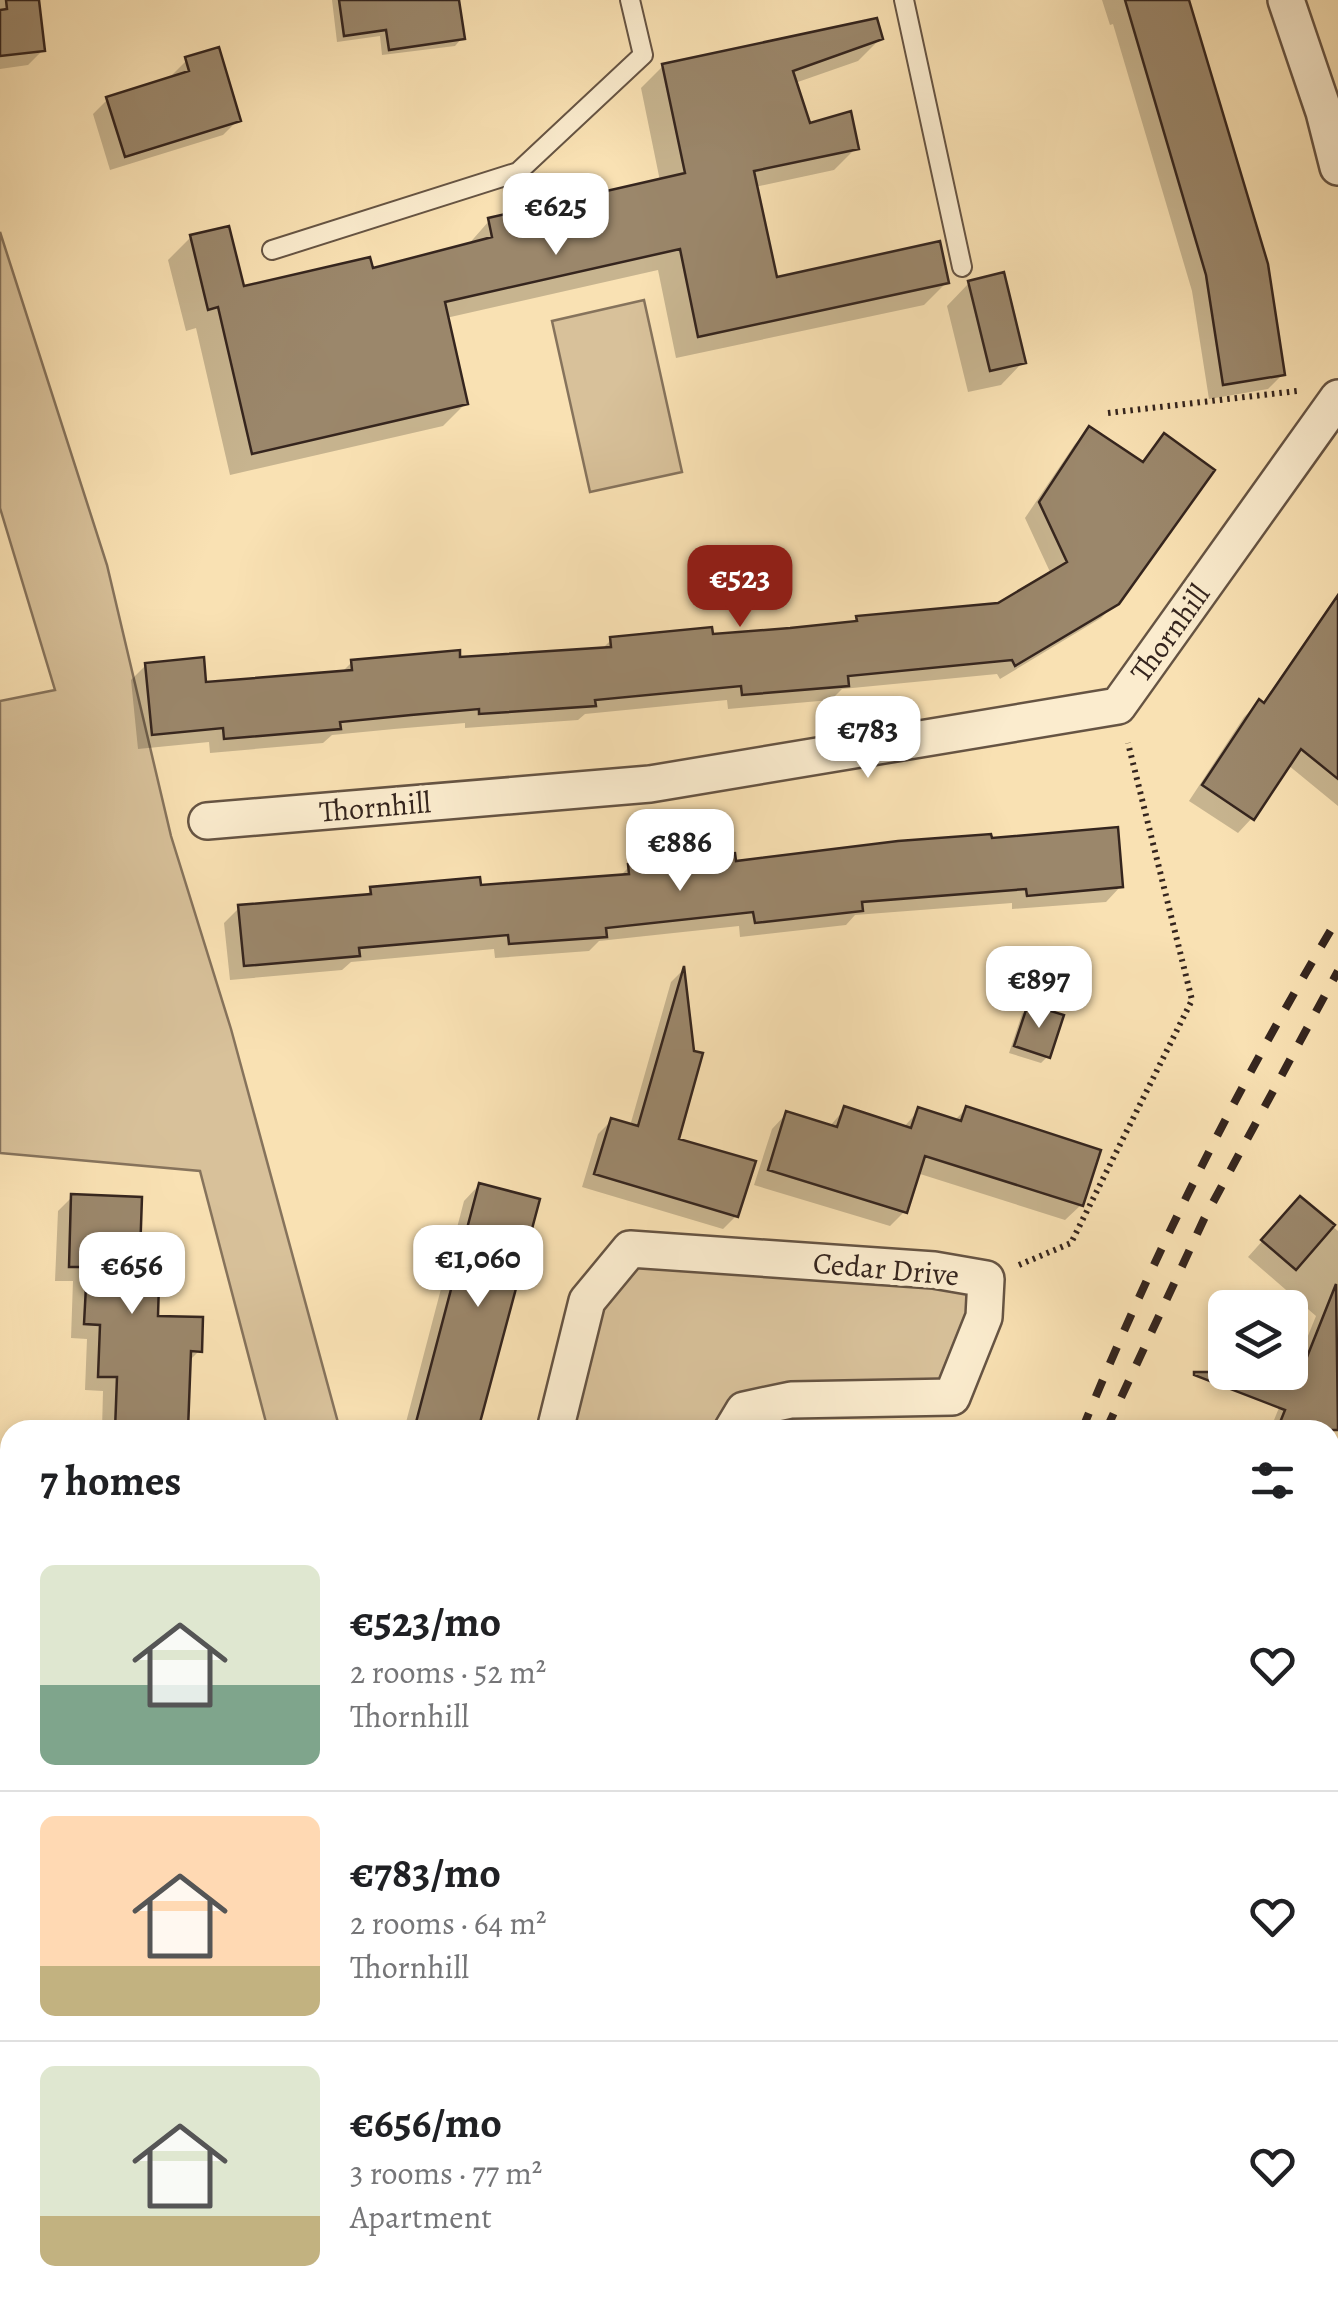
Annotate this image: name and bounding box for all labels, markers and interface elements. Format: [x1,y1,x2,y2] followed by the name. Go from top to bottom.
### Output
[497,173,615,258] pin: €625
[525,183,587,227] text: €625
[681,545,799,630] pin: €523
[709,555,771,599] text: €523
[1121,576,1219,690] street label: Thornhill
[809,696,927,781] pin: €783
[837,706,899,750] text: €783
[318,782,432,832] street label: Thornhill
[621,809,739,894] pin: €886
[648,819,712,863] text: €886
[980,946,1098,1031] pin: €897
[1008,956,1070,1000] text: €897
[397,1225,559,1310] pin: €1,060
[73,1232,191,1317] pin: €656
[435,1235,521,1279] text: €1,060
[101,1242,163,1286] text: €656
[811,1243,961,1295] street label: Cedar Drive
[1208,1290,1308,1390] map controls
[1208,1290,1308,1390] button: layers
[40,1452,181,1509] text: 7 homes
[1245,1453,1300,1508] icon: filters
[350,1593,501,1650] text: €523/mo
[120,1605,240,1725] icon: home
[1245,1638,1300,1693] icon: heart
[350,1650,546,1694] text: 2 rooms · 52 m²
[350,1694,469,1738] text: Thornhill
[350,1844,501,1901] text: €783/mo
[120,1856,240,1976] icon: home
[1245,1889,1300,1944] icon: heart
[350,1901,547,1945] text: 2 rooms · 64 m²
[350,1945,469,1989] text: Thornhill
[350,2094,502,2151] text: €656/mo
[120,2106,240,2226] icon: home
[1245,2139,1300,2194] icon: heart
[350,2151,542,2195] text: 3 rooms · 77 m²
[350,2195,492,2239] text: Apartment

